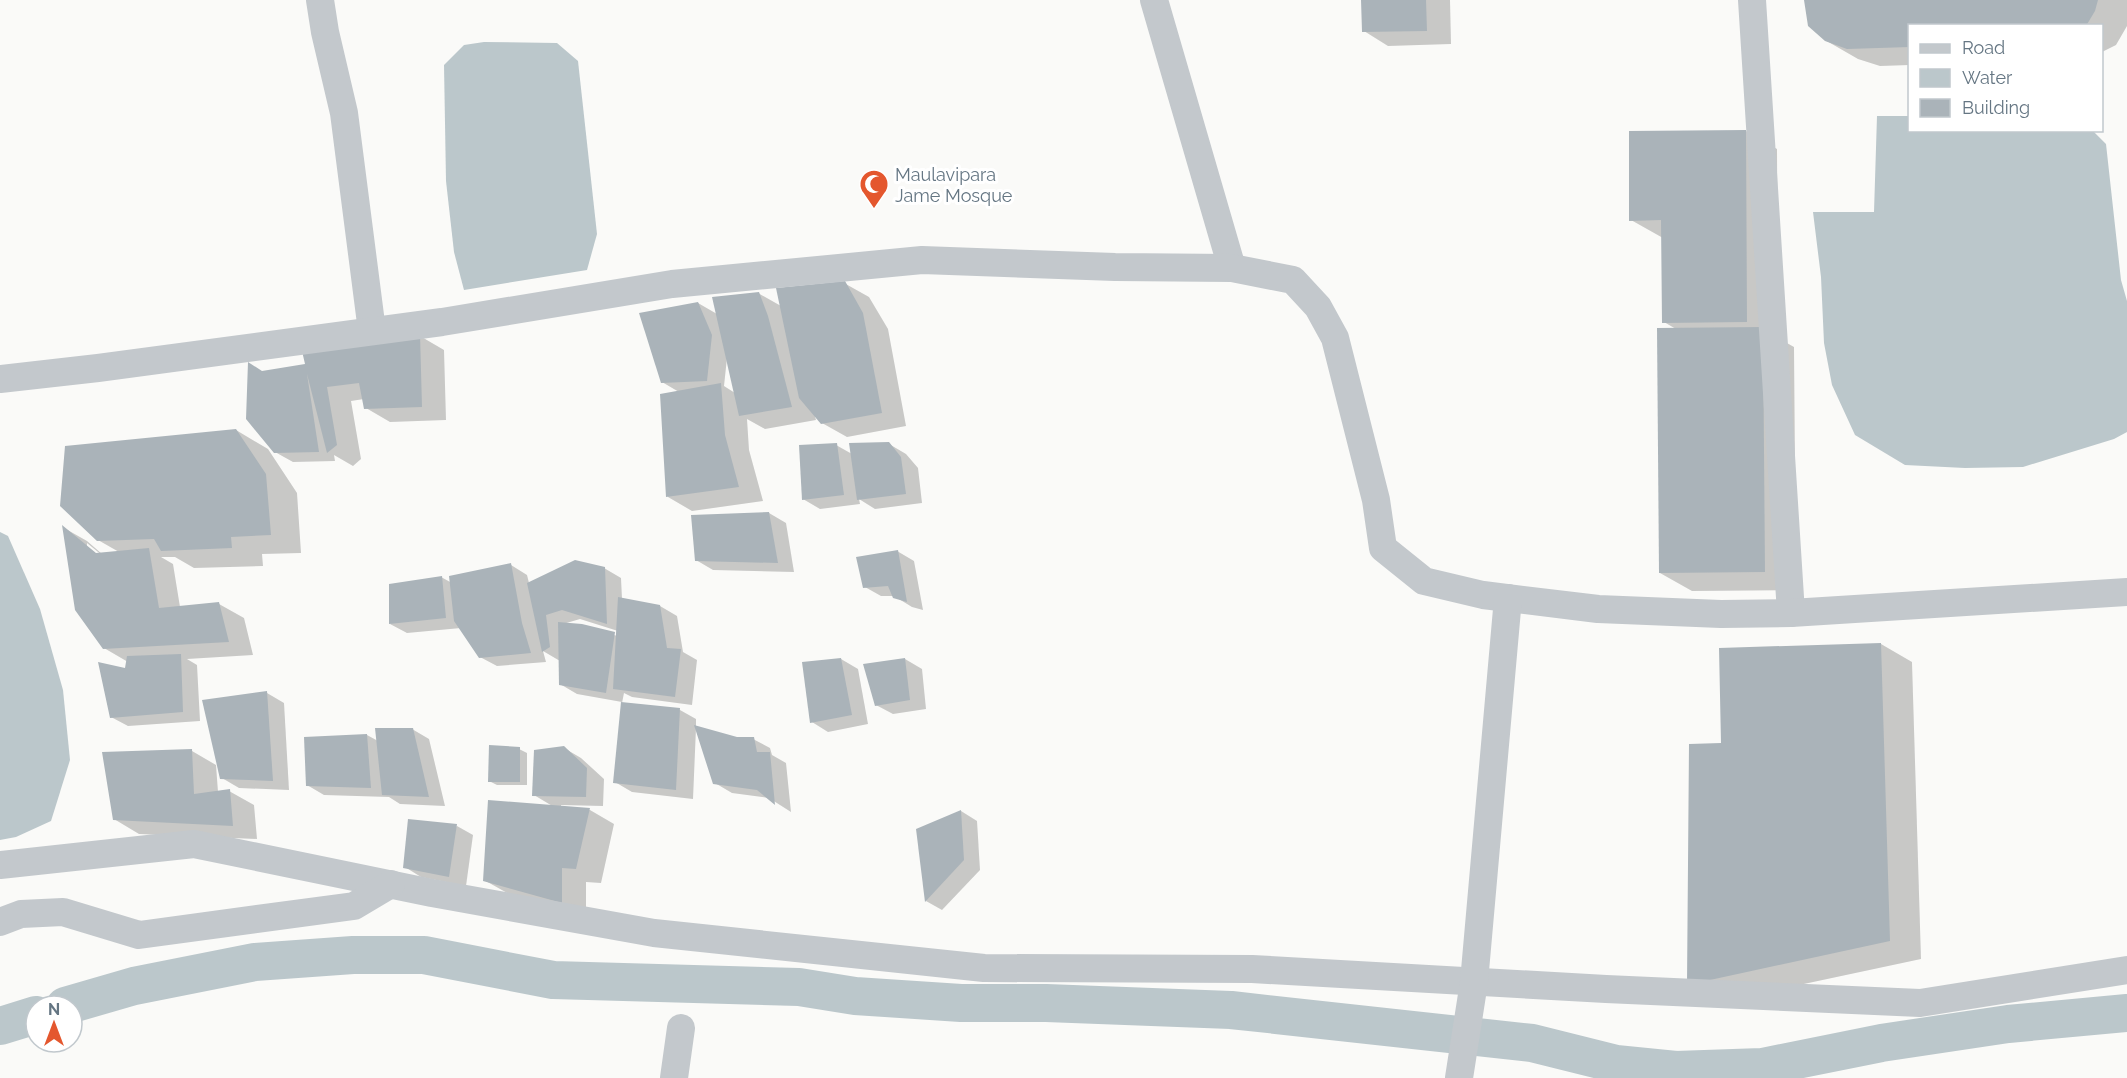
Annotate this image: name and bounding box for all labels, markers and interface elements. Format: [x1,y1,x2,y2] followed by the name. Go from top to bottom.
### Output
[1908,24,2103,132] legend
[1962,37,2005,58] text: Road
[1962,67,2013,88] text: Water
[1962,97,2030,118] text: Building
[895,164,1013,206] place label: Maulavipara Jame Mosque
[858,168,890,210] mosque icon: Maulavipara Jame Mosque
[24,994,84,1054] north arrow
[48,1000,60,1019] text: N

